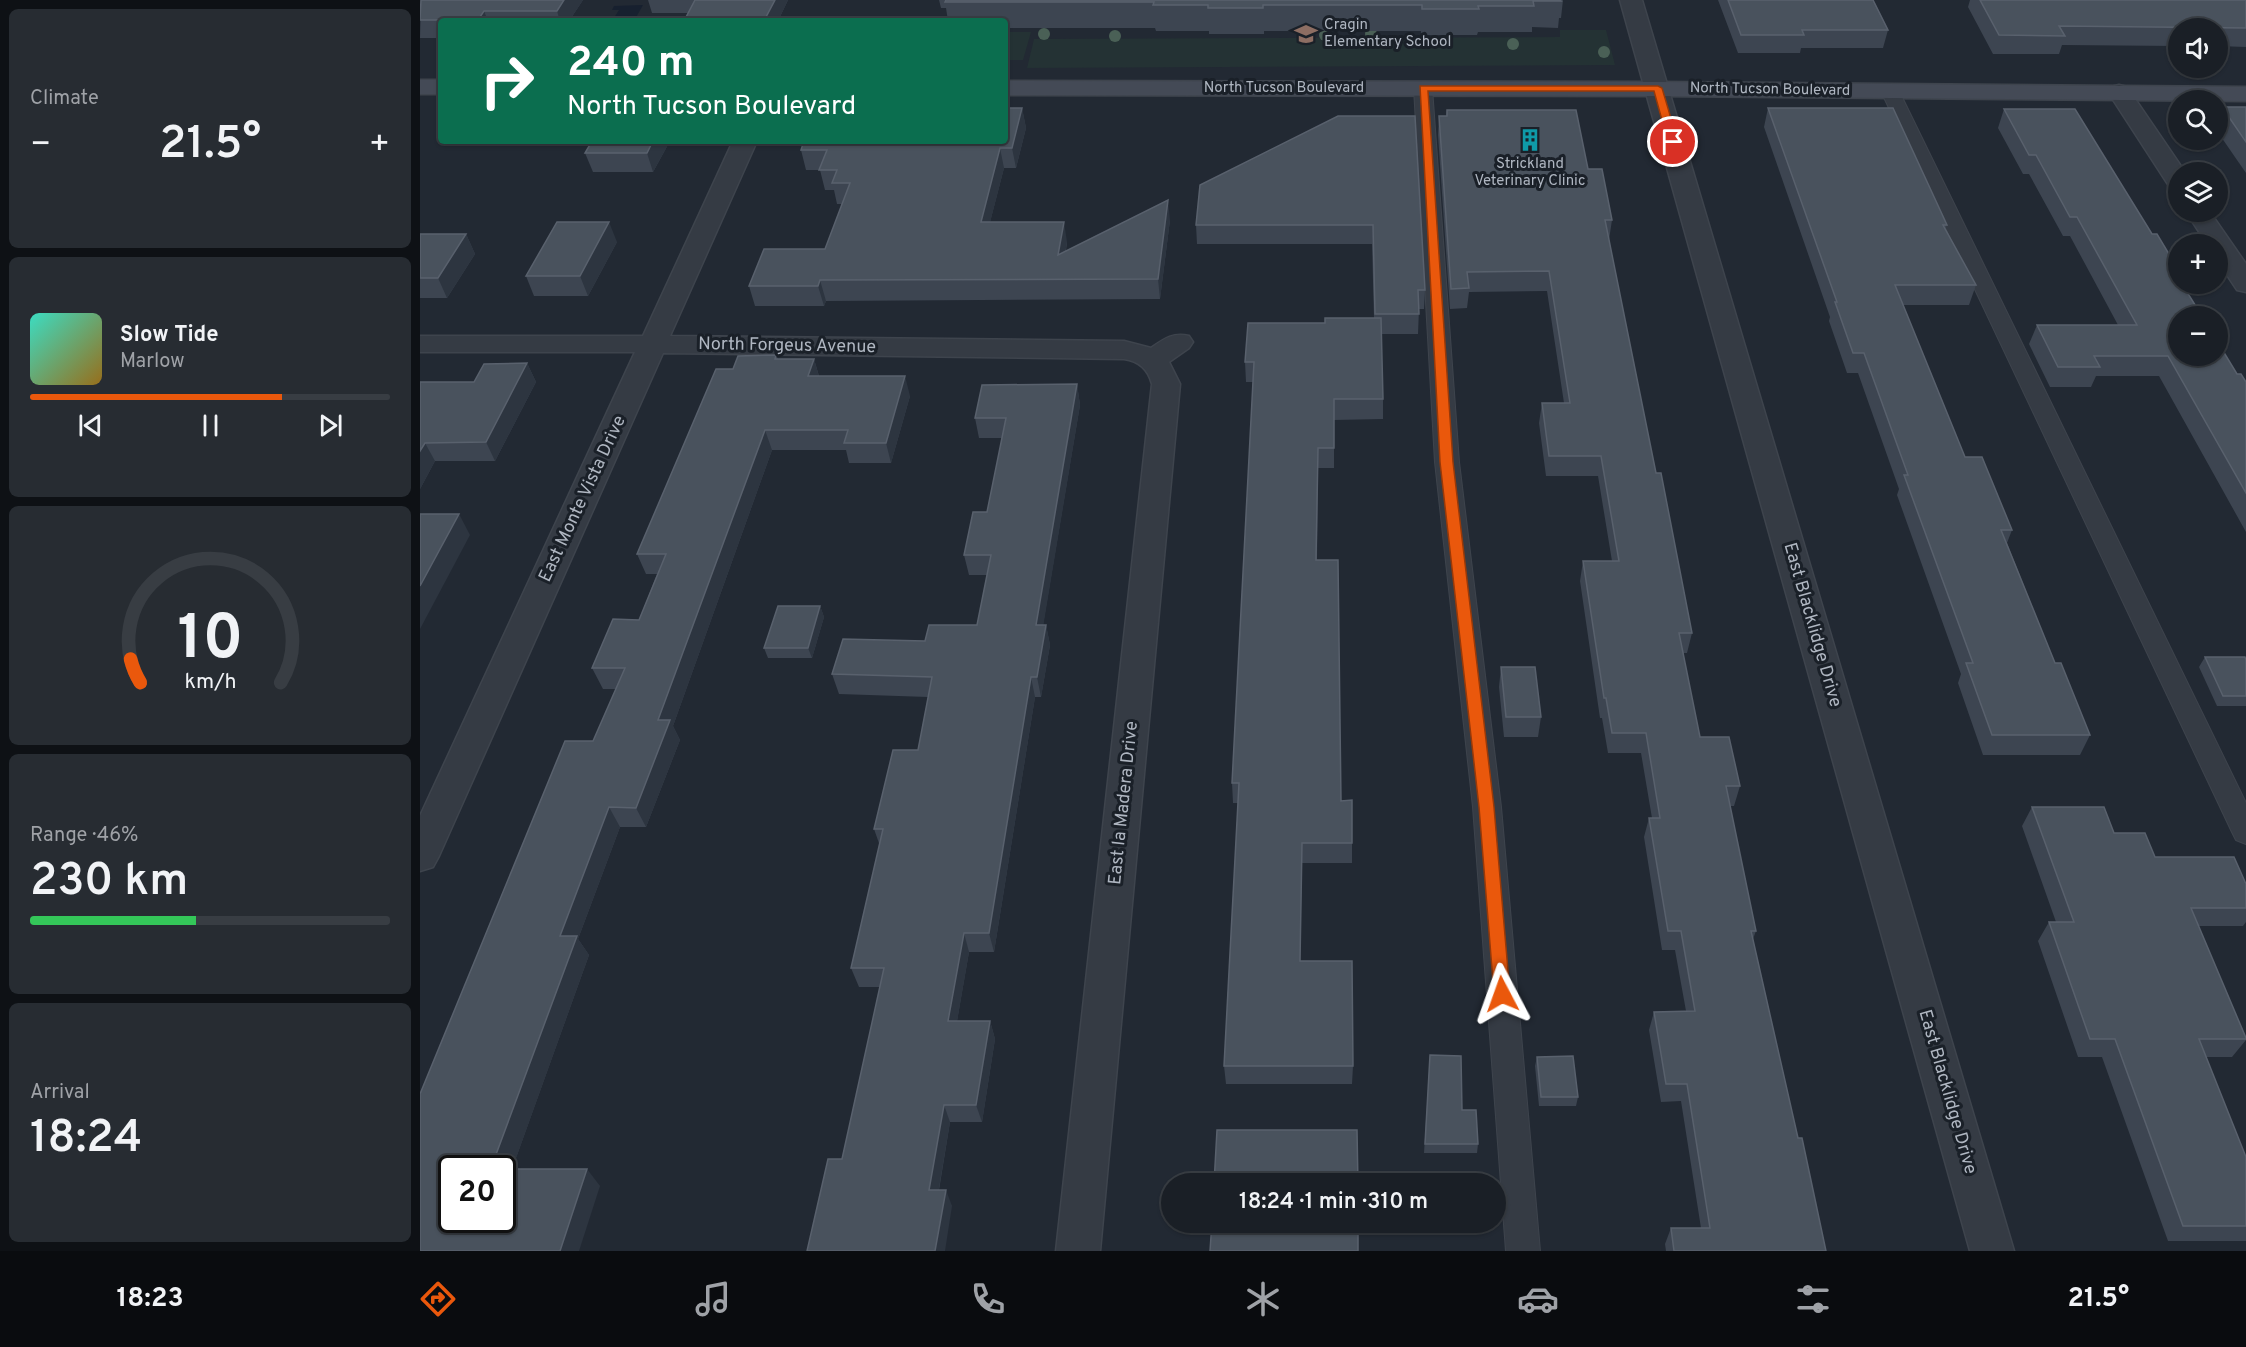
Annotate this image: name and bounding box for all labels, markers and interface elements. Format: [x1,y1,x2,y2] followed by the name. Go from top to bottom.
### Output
[1324,16,1451,52] place label: Cragin Elementary School
[2168,18,2228,366] map controls
[2168,18,2228,78] button: sound
[1293,21,1319,47] school or university icon: Cragin Elementary School
[567,38,695,91] text: 240 m
[468,42,546,120] icon: right
[1204,79,1364,98] street label: North Tucson Boulevard
[1690,79,1850,101] street label: North Tucson Boulevard
[30,86,99,112] text: Climate
[567,90,856,124] text: North Tucson Boulevard
[2168,90,2228,150] button: search
[1647,116,1698,167] pin
[159,117,261,174] text: 21.5°
[30,125,51,167] text: −
[369,125,390,167] text: +
[1656,125,1689,158] icon: arrive
[1517,127,1543,153] building icon: Strickland Veterinary Clinic
[1475,155,1585,191] place label: Strickland Veterinary Clinic
[2168,162,2228,222] button: layers
[2168,234,2228,294] button: +
[2168,306,2228,366] button: −
[120,322,219,349] text: Slow Tide
[698,333,876,359] street label: North Forgeus Avenue
[120,349,184,375] text: Marlow
[74,409,107,442] icon: previous
[194,409,227,442] icon: pause
[314,409,347,442] icon: next
[534,412,632,586] street label: East Monte Vista Drive
[1777,540,1847,710] street label: East Blacklidge Drive
[177,602,243,681] text: 10
[184,669,236,696] text: km/h
[1104,720,1144,886] street label: East la Madera Drive
[30,823,139,849] text: Range · 46%
[30,854,188,911] text: 230 km
[1470,962,1534,1026] position arrow
[1912,1007,1982,1177] street label: East Blacklidge Drive
[30,1080,90,1106] text: Arrival
[30,1111,142,1168] text: 18:24
[438,1155,516,1233] speed limit sign: 20
[1239,1189,1428,1216] text: 18:24 · 1 min · 310 m
[417,1278,459,1320] icon: directions
[692,1278,734,1320] icon: music
[967,1278,1009,1320] icon: phone
[1242,1278,1284,1320] icon: climate
[1517,1278,1559,1320] icon: car
[1792,1278,1834,1320] icon: filters
[117,1282,184,1316] text: 18:23
[2068,1282,2129,1316] text: 21.5°

